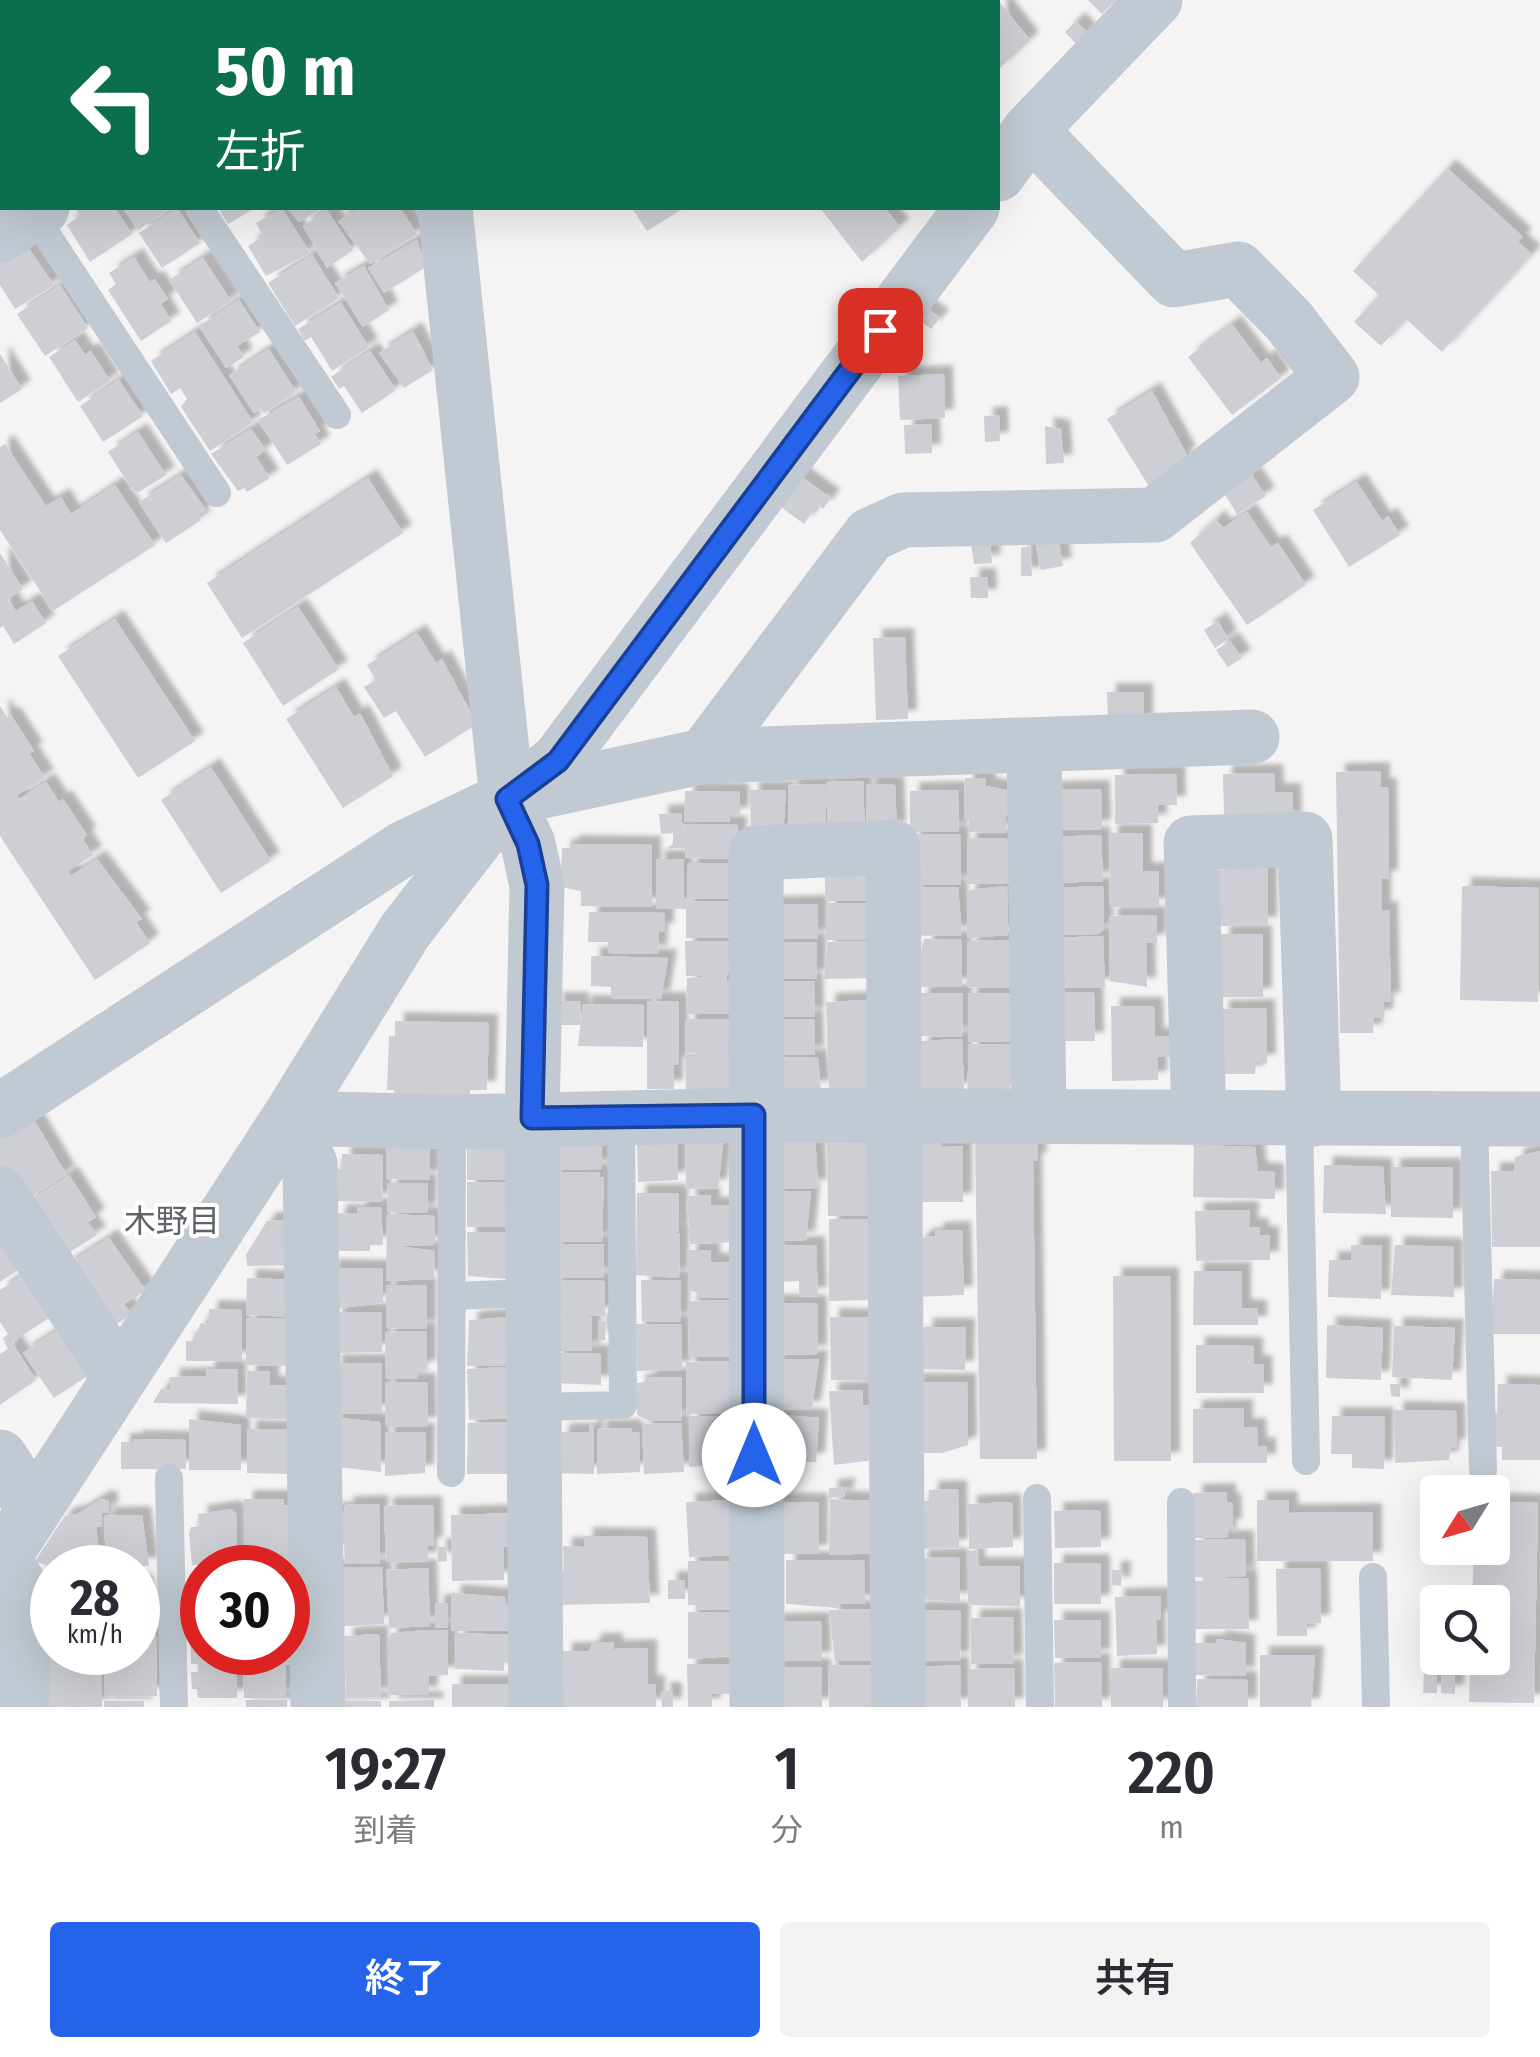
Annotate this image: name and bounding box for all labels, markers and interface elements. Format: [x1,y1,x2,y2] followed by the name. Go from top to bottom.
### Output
[215,30,356,114] text: 50 m
[50,40,180,170] icon: left
[215,125,305,179] text: 左折
[838,288,923,373] pin
[853,303,908,358] icon: arrive
[124,1202,220,1240] district label: 木野目
[702,1403,806,1507] position arrow
[1420,1475,1510,1565] north arrow
[1420,1475,1510,1675] map controls
[180,1545,310,1675] speed limit sign: 30
[70,1568,120,1628] text: 28
[1420,1585,1510,1675] button: search
[67,1620,123,1650] text: km/h
[325,1733,446,1805] text: 19:27
[775,1733,799,1805] text: 1
[1128,1737,1215,1809] text: 220
[1159,1808,1184,1846] text: m
[353,1811,418,1849] text: 到着
[771,1811,803,1849] text: 分
[50,1922,760,2037] button: 終了
[780,1922,1490,2037] button: 共有

